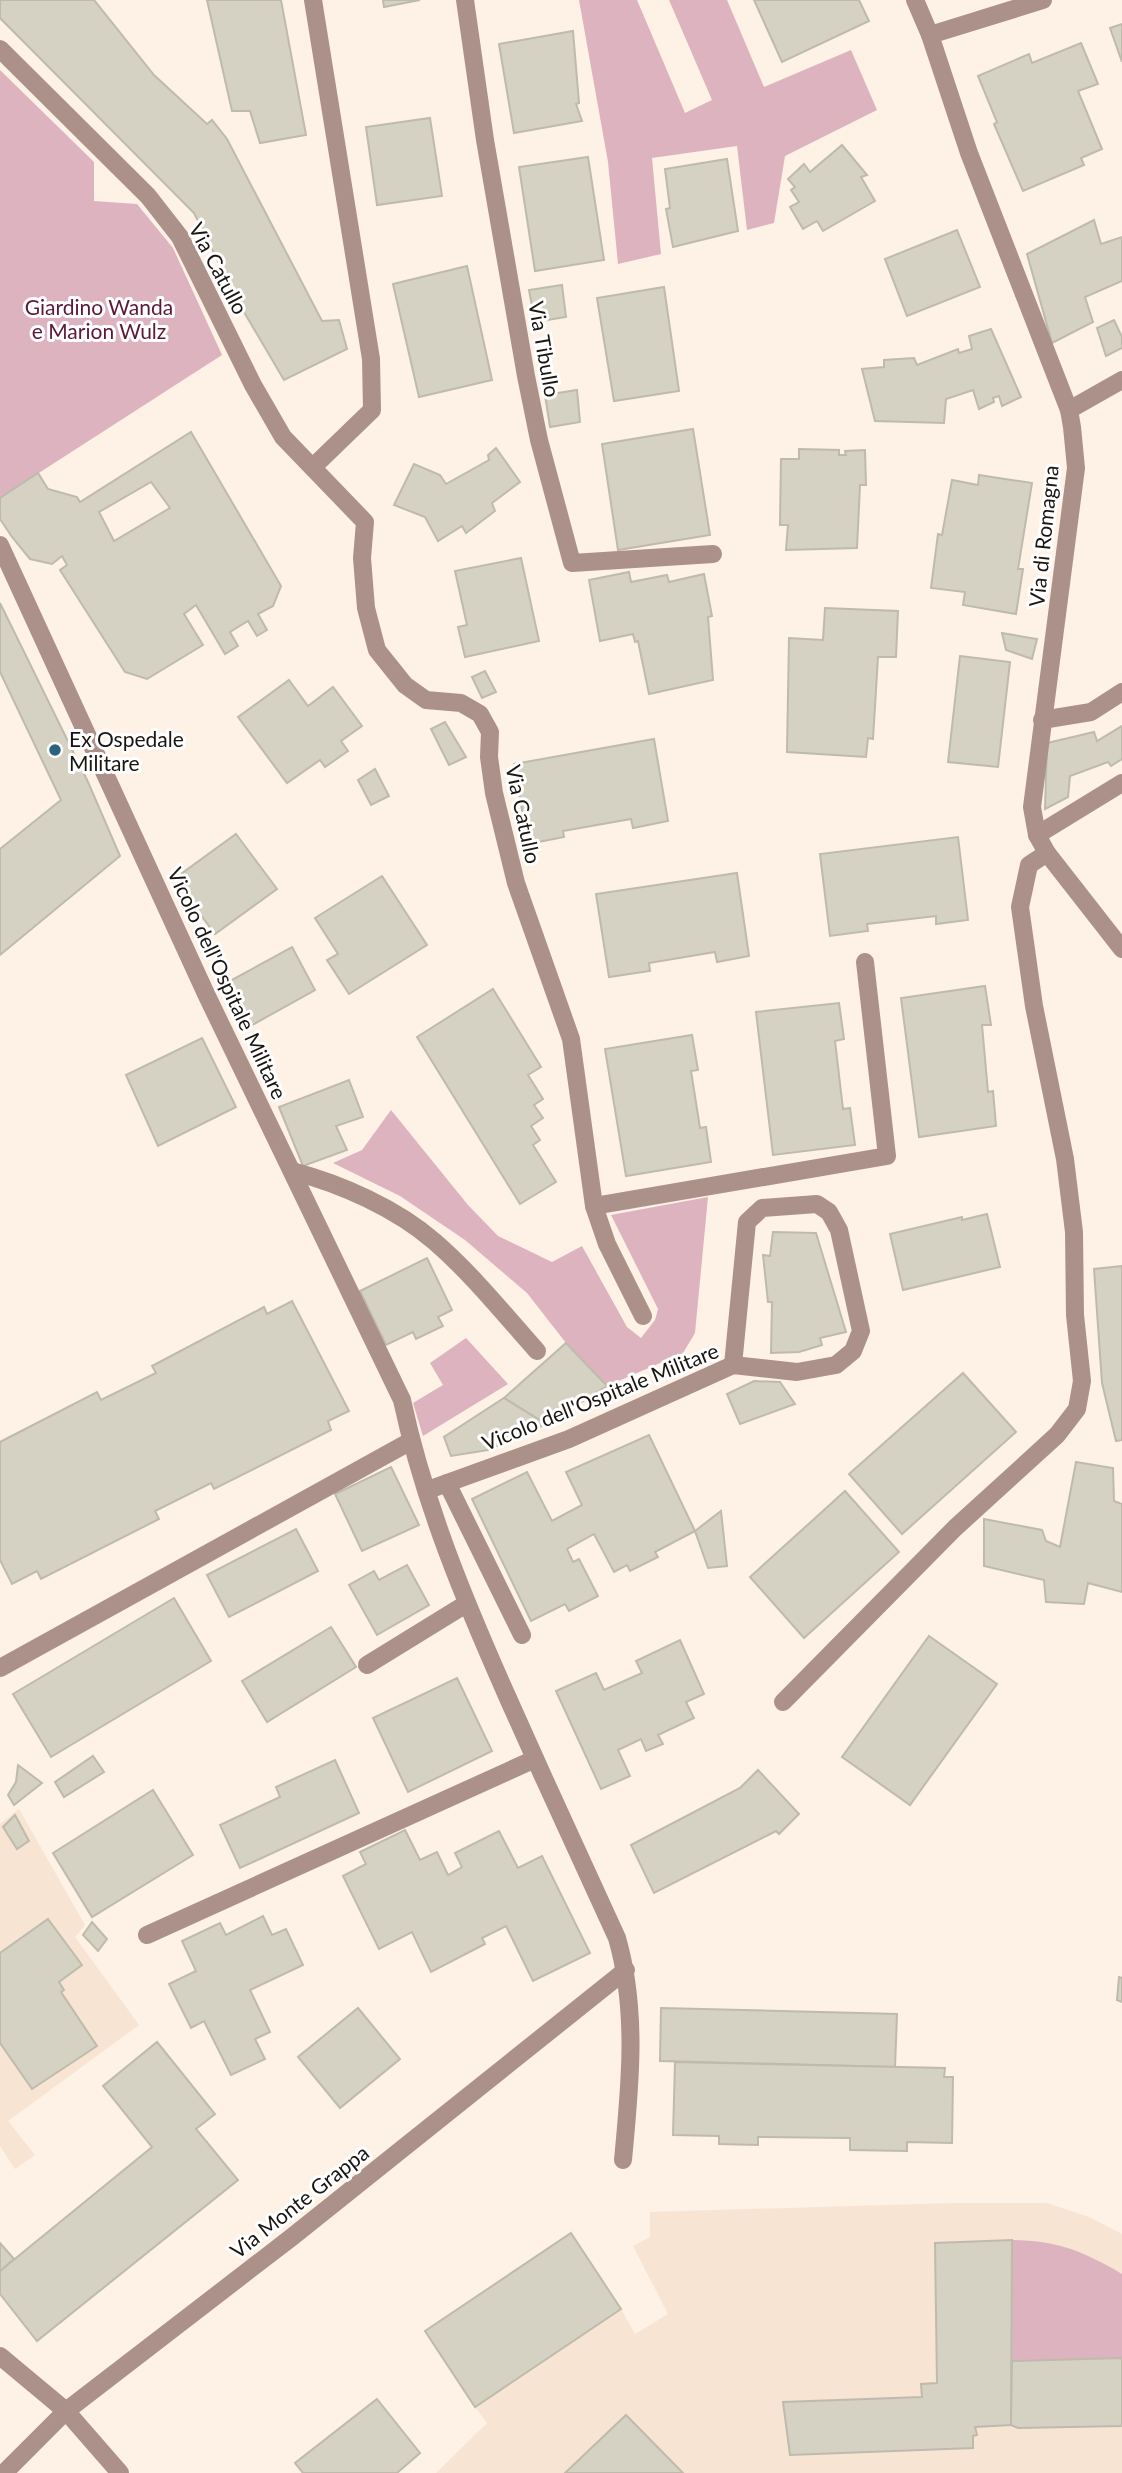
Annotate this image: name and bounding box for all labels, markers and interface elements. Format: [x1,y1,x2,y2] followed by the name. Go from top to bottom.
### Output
[184,218,254,318] street label: Via Catullo
[25,294,173,343] park label: Giardino Wanda e Marion Wulz
[524,299,566,399] street label: Via Tibullo
[1023,464,1063,608] street label: Via di Romagna
[69,726,184,775] place label: Ex Ospedale Militare
[47,742,63,758] marker: Ex Ospedale Militare
[501,762,547,866] street label: Via Catullo
[163,863,293,1103] street label: Vicolo dell'Ospitale Militare
[478,1337,722,1455] street label: Vicolo dell'Ospitale Militare
[225,2139,373,2263] street label: Via Monte Grappa

